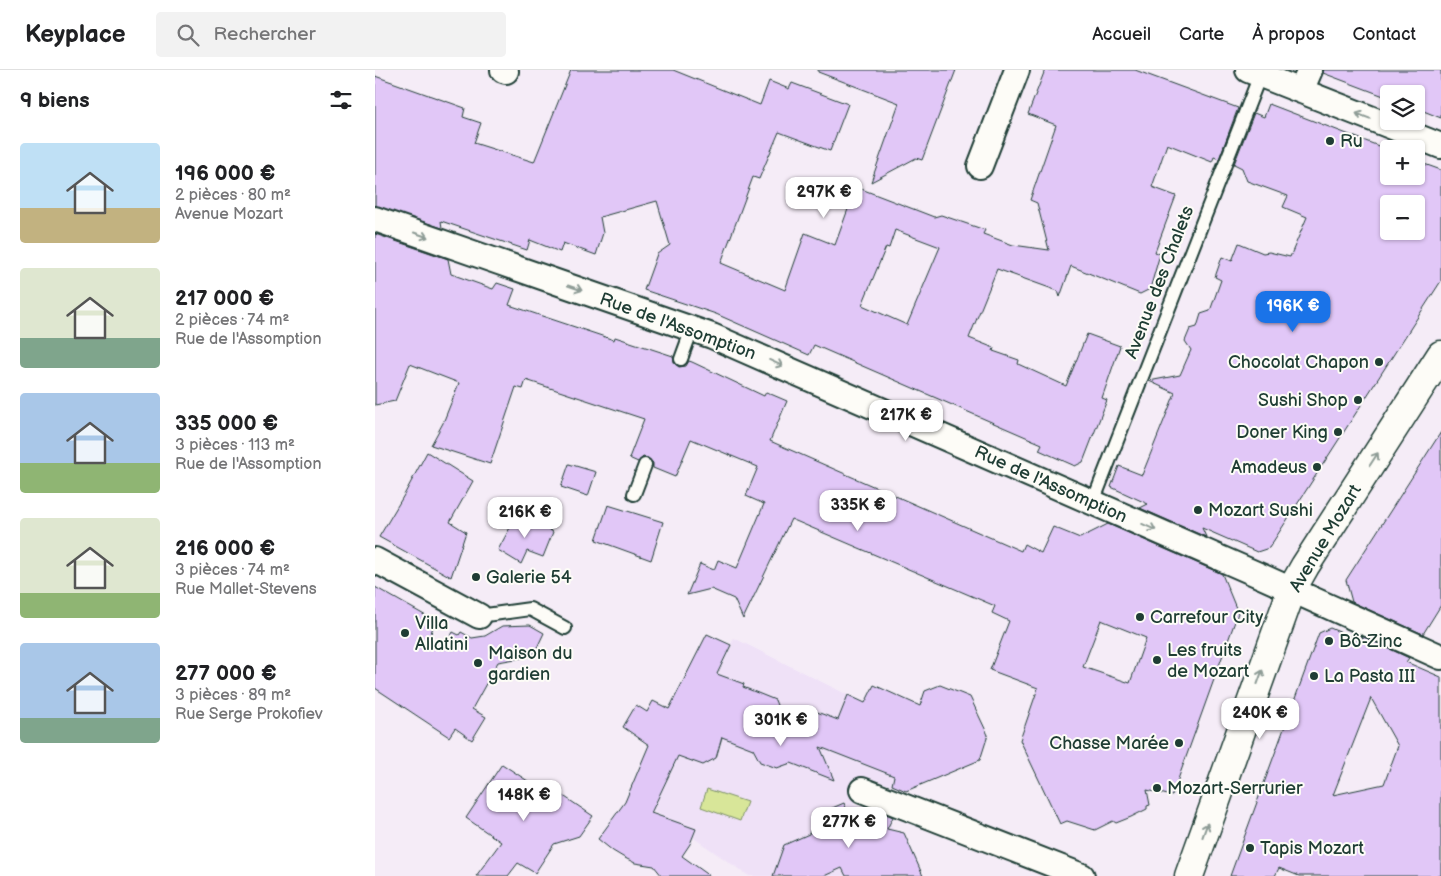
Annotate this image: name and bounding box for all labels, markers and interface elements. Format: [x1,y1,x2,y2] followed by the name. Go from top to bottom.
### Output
[156,12,506,57] search box
[25,20,126,49] text: Keyplace
[174,21,202,49] icon: search
[214,23,316,46] text: Rechercher
[1092,24,1151,45] text: Accueil
[1179,24,1224,45] text: Carte
[1252,24,1325,45] text: À propos
[1353,24,1416,45] text: Contact
[1380,85,1425,240] map controls
[1380,85,1425,130] button: layers
[327,86,355,114] icon: filters
[20,88,90,113] text: 9 biens
[1356,110,1371,120] one-way arrow
[1340,131,1363,152] place label: Ru
[1324,135,1336,147] marker: Ru
[1380,140,1425,185] button: +
[175,161,275,186] text: 196 000 €
[60,163,120,223] icon: home
[783,176,865,219] pin: 297K €
[796,183,852,202] text: 297K €
[175,186,291,205] text: 2 pièces · 80 m²
[1380,195,1425,240] button: −
[1121,203,1198,361] street label: Avenue des Chalets
[175,205,283,224] text: Avenue Mozart
[413,231,428,240] one-way arrow
[566,284,582,293] one-way arrow
[175,286,274,311] text: 217 000 €
[60,288,120,348] icon: home
[597,288,759,365] street label: Rue de l'Assomption
[1252,290,1334,333] pin: 196K €
[1266,297,1320,316] text: 196K €
[175,311,289,330] text: 2 pièces · 74 m²
[175,330,321,349] text: Rue de l'Assomption
[1228,352,1369,373] place label: Chocolat Chapon
[1373,356,1385,368] marker: Chocolat Chapon
[768,359,783,369] one-way arrow
[1258,390,1348,411] place label: Sushi Shop
[1352,394,1364,406] marker: Sushi Shop
[865,400,947,442] pin: 217K €
[880,406,932,425] text: 217K €
[175,411,278,436] text: 335 000 €
[60,413,120,473] icon: home
[1236,422,1328,443] place label: Doner King
[1332,426,1344,438] marker: Doner King
[175,436,295,455] text: 3 pièces · 113 m²
[971,441,1130,528] street label: Rue de l'Assomption
[1369,453,1379,467] one-way arrow
[175,455,321,474] text: Rue de l'Assomption
[1231,457,1307,478] place label: Amadeus
[1311,461,1323,473] marker: Amadeus
[1285,480,1366,596] street label: Avenue Mozart
[817,490,899,532] pin: 335K €
[484,496,566,539] pin: 216K €
[830,496,886,515] text: 335K €
[1208,500,1313,521] place label: Mozart Sushi
[499,503,551,522] text: 216K €
[1192,504,1204,516] marker: Mozart Sushi
[1141,522,1156,532] one-way arrow
[175,536,275,561] text: 216 000 €
[60,538,120,598] icon: home
[175,561,290,580] text: 3 pièces · 74 m²
[486,567,572,588] place label: Galerie 54
[470,571,482,583] marker: Galerie 54
[175,580,317,599] text: Rue Mallet-Stevens
[1150,607,1264,628] place label: Carrefour City
[1134,611,1146,623] marker: Carrefour City
[415,613,468,655] place label: Villa Allatini
[399,627,411,639] marker: Villa Allatini
[1339,631,1402,652] place label: Bô-Zinc
[1323,635,1335,647] marker: Bô-Zinc
[1167,640,1250,682] place label: Les fruits de Mozart
[488,643,572,685] place label: Maison du gardien
[1151,654,1163,666] marker: Les fruits de Mozart
[472,657,484,669] marker: Maison du gardien
[175,661,277,686] text: 277 000 €
[60,663,120,723] icon: home
[1324,666,1415,687] place label: La Pasta III
[1255,669,1265,685] one-way arrow
[1308,670,1320,682] marker: La Pasta III
[175,686,291,705] text: 3 pièces · 89 m²
[1219,698,1301,740] pin: 240K €
[740,704,822,747] pin: 301K €
[1232,704,1288,723] text: 240K €
[175,705,323,724] text: Rue Serge Prokofiev
[754,711,808,730] text: 301K €
[1049,733,1169,754] place label: Chasse Marée
[1173,737,1185,749] marker: Chasse Marée
[1167,778,1303,799] place label: Mozart-Serrurier
[483,780,565,822] pin: 148K €
[1151,782,1163,794] marker: Mozart-Serrurier
[497,786,551,805] text: 148K €
[808,806,890,849] pin: 277K €
[822,813,876,832] text: 277K €
[1201,823,1210,838] one-way arrow
[1260,838,1364,859] place label: Tapis Mozart
[1244,842,1256,854] marker: Tapis Mozart

